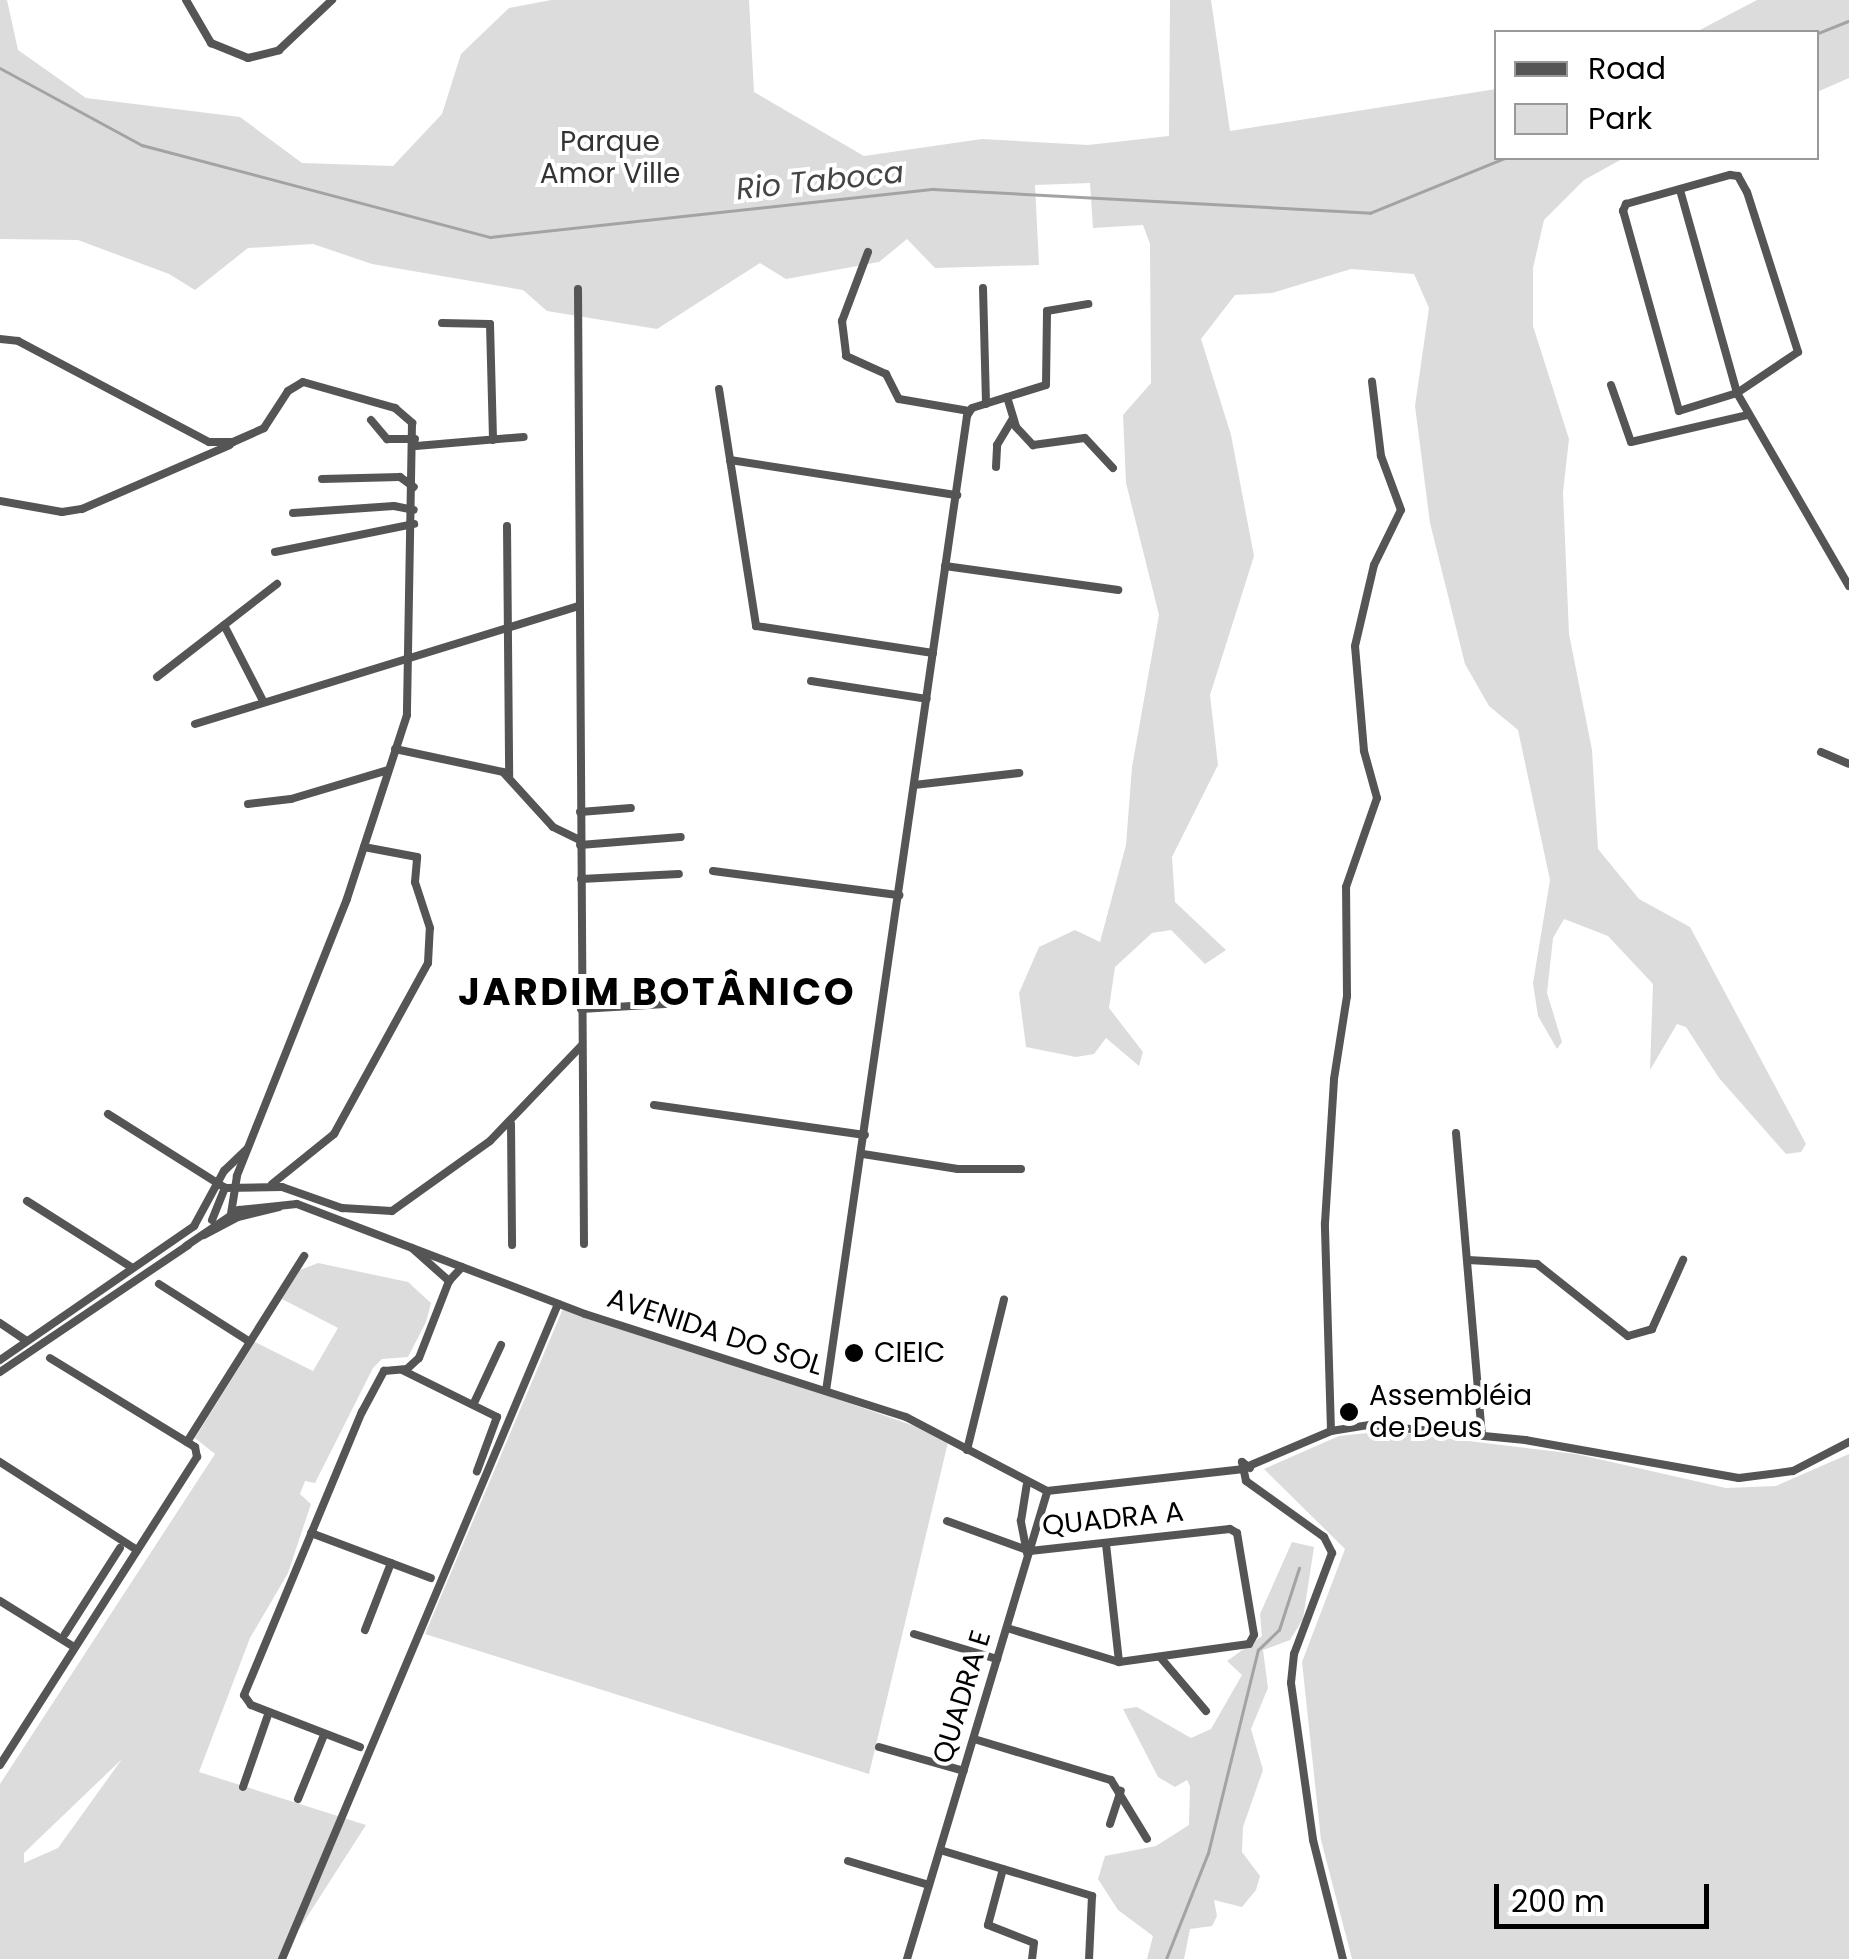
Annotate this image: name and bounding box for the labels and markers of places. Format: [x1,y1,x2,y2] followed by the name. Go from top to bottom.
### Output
[874,1336,945,1370] place label: CIEIC
[843,1342,865,1364] marker: CIEIC
[1369,1379,1532,1445] place label: Assembléia de Deus
[1338,1401,1360,1423] marker: Assembléia de Deus

